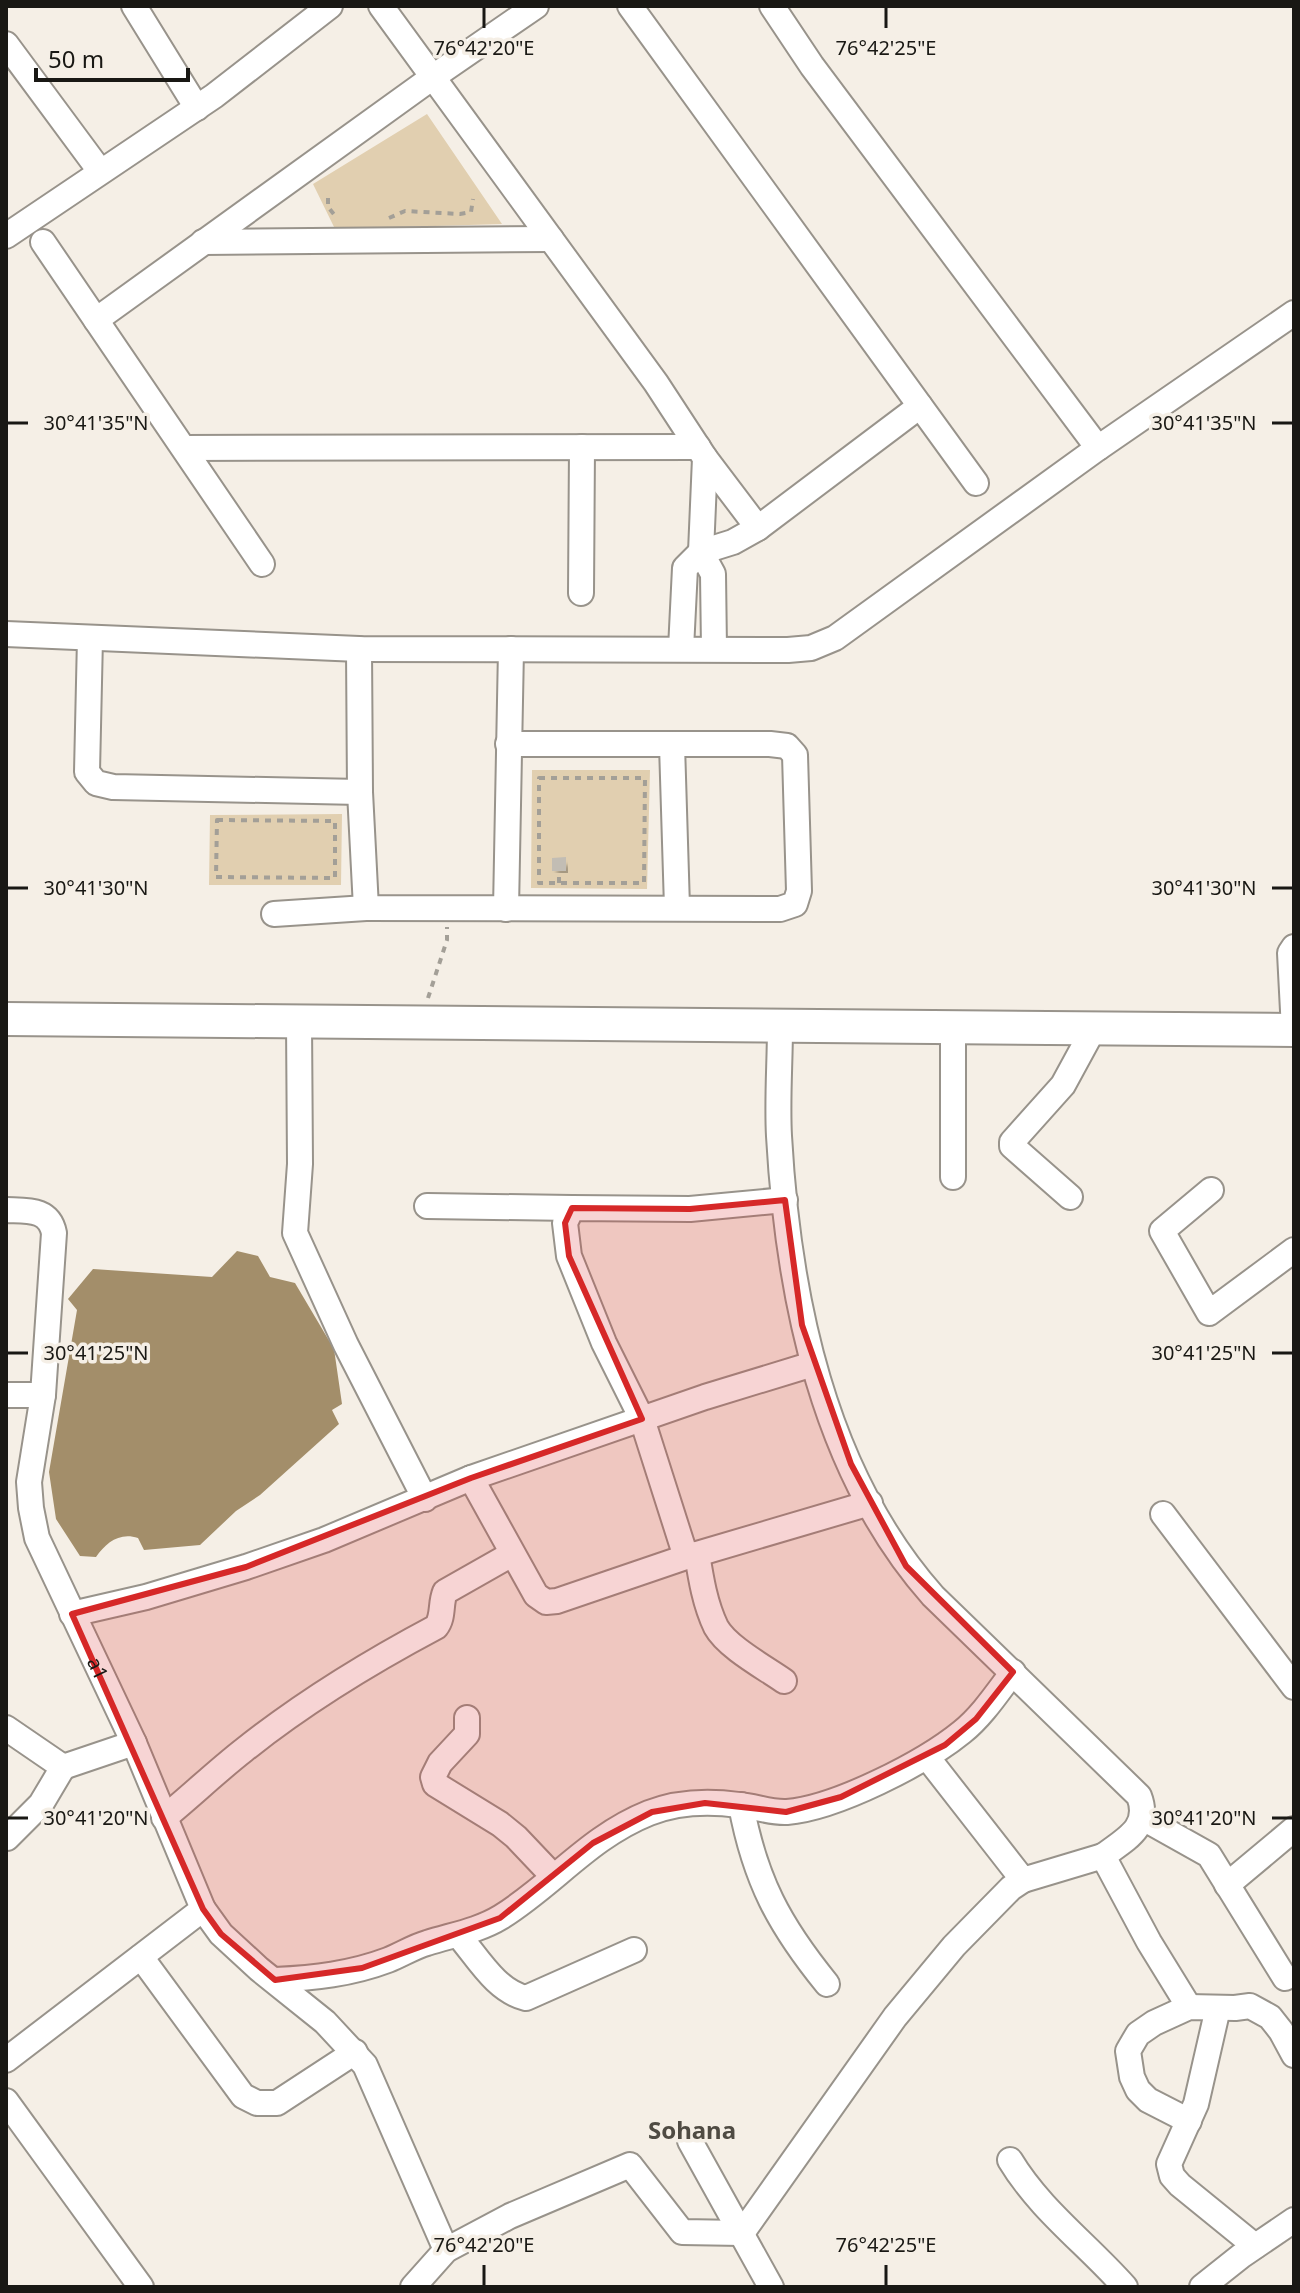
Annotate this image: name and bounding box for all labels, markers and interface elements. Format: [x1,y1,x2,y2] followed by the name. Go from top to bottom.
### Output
[36,32,188,82] scale bar
[434,34,534,61] text: 76°42'20"E
[836,34,936,61] text: 76°42'25"E
[48,42,104,75] text: 50 m
[43,409,149,436] text: 30°41'35"N
[1151,409,1257,436] text: 30°41'35"N
[43,874,149,901] text: 30°41'30"N
[1151,874,1257,901] text: 30°41'30"N
[43,1339,149,1366] text: 30°41'25"N
[1151,1339,1257,1366] text: 30°41'25"N
[81,1652,116,1684] street label: a1
[43,1804,149,1831] text: 30°41'20"N
[1151,1804,1257,1831] text: 30°41'20"N
[648,2113,736,2146] district label: Sohana
[434,2231,534,2258] text: 76°42'20"E
[836,2231,936,2258] text: 76°42'25"E

